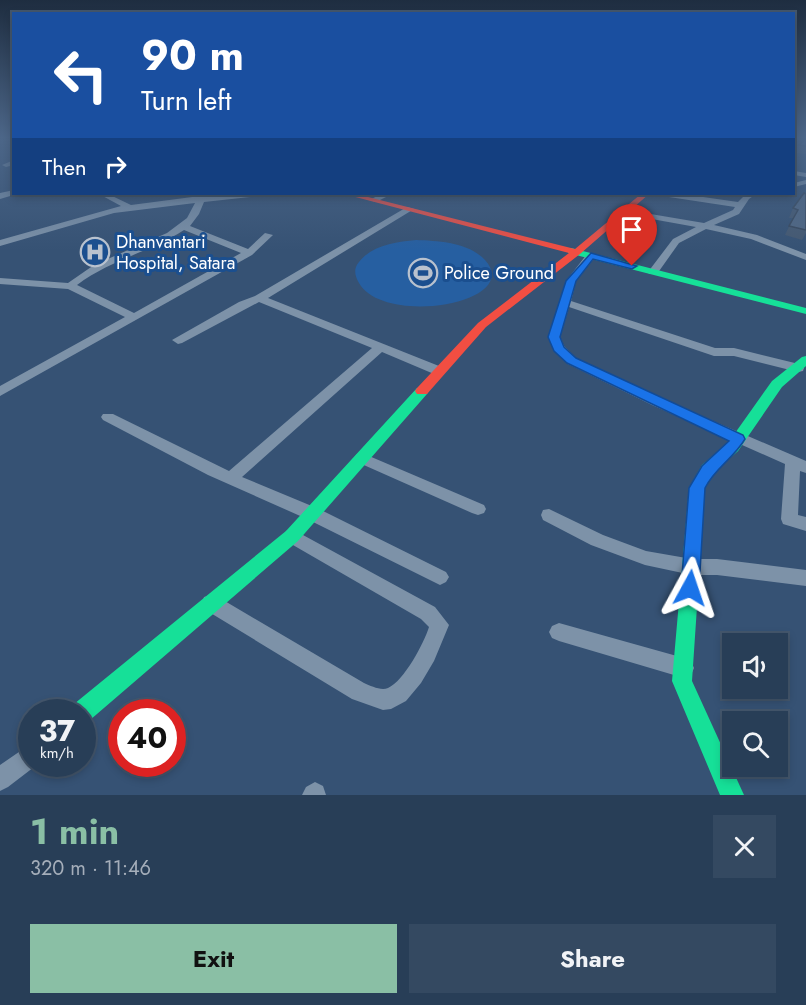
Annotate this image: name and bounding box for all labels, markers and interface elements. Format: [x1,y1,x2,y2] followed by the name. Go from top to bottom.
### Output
[141,25,244,86] text: 90 m
[42,36,120,114] icon: left
[141,81,231,120] text: Turn left
[99,150,132,183] icon: right
[42,151,87,183] text: Then
[606,204,657,266] pin
[615,213,648,246] icon: arrive
[116,229,235,276] place label: Dhanvantari Hospital, Satara
[79,236,111,268] hospital icon: Dhanvantari Hospital, Satara
[407,257,439,289] sports icon: Police Ground
[444,260,554,286] place label: Police Ground
[658,556,722,620] position arrow
[722,633,788,777] map controls
[722,633,788,699] button: sound
[108,699,186,777] speed limit sign: 40
[39,709,75,752] text: 37
[722,711,788,777] button: search
[40,742,74,764] text: km/h
[30,805,119,857] text: 1 min
[713,815,776,878] button: close
[30,854,151,883] text: 320 m · 11:46
[30,924,397,993] button: Exit
[409,924,776,993] button: Share

